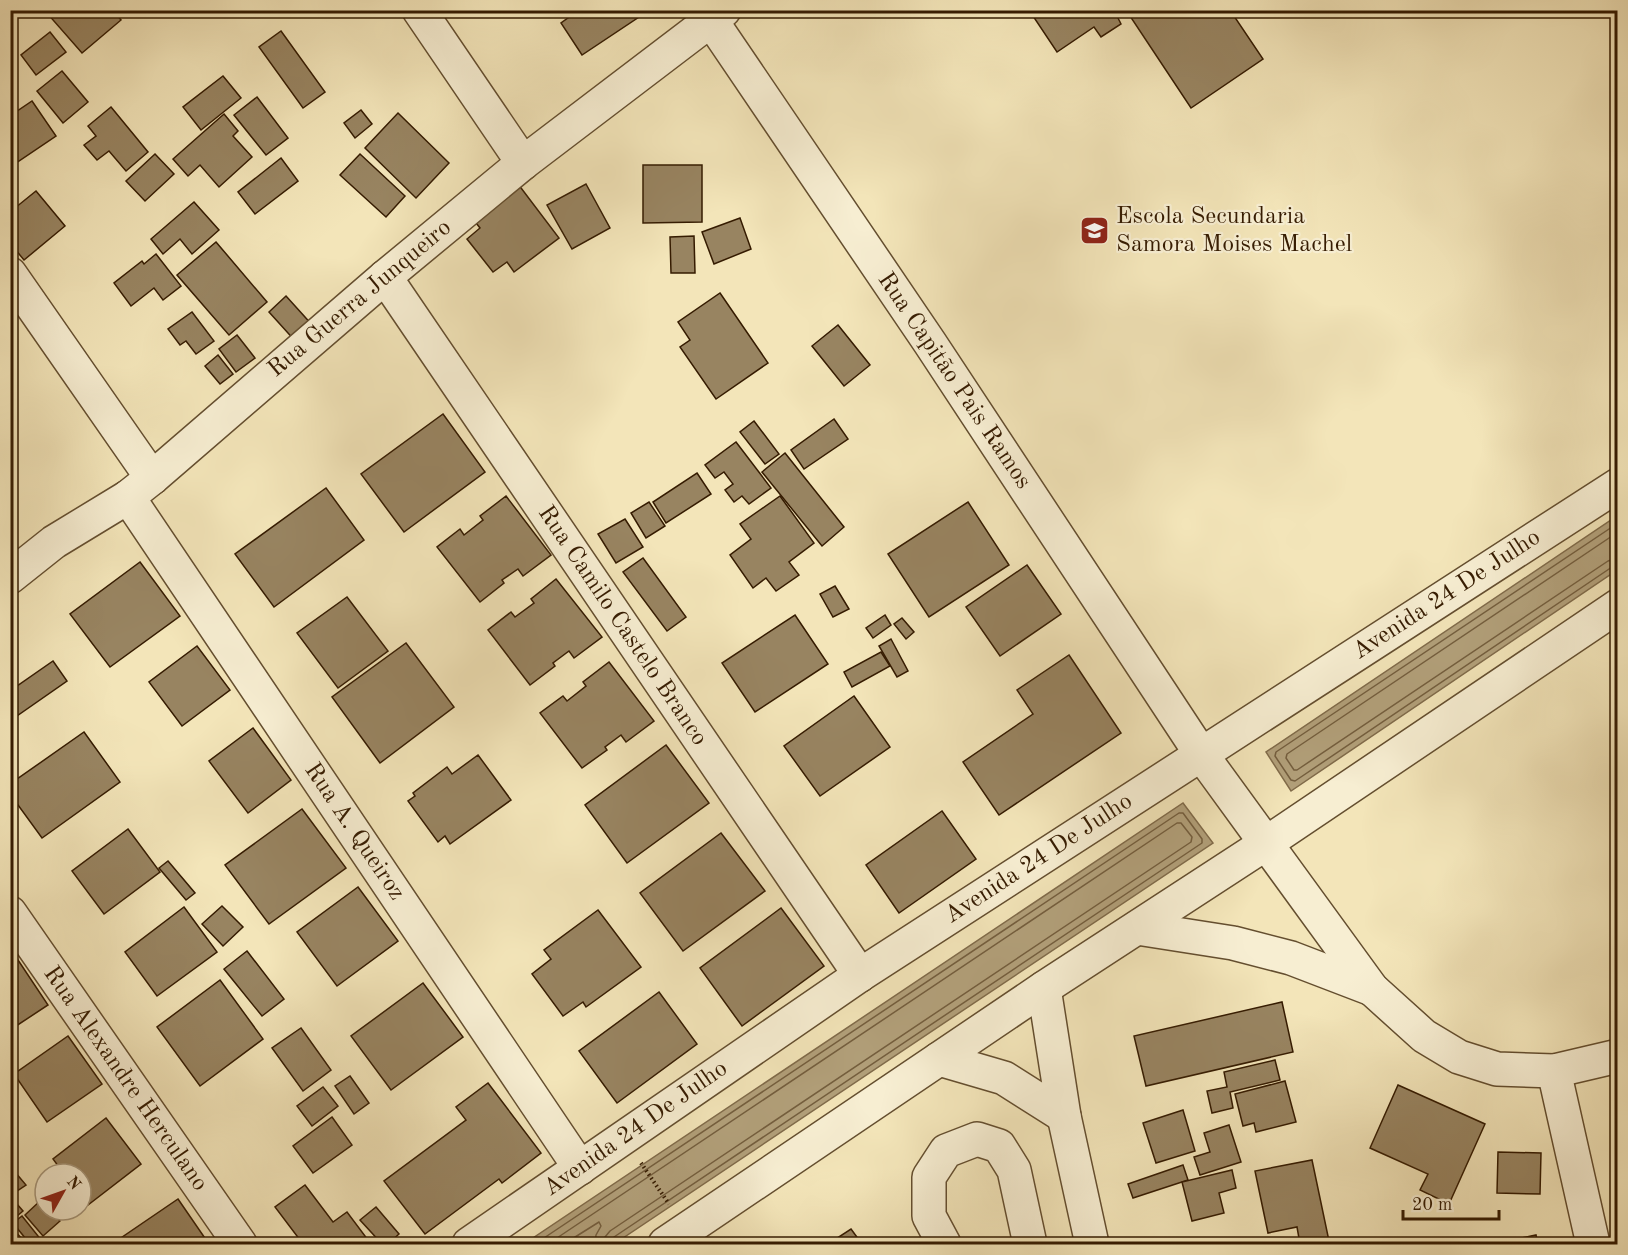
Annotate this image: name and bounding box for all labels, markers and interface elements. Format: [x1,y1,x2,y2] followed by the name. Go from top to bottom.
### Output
[1116,205,1352,257] place label: Escola Secundaria Samora Moises Machel
[1079,215,1111,247] school or university icon: Escola Secundaria Samora Moises Machel
[264,216,456,382] street label: Rua Guerra Junqueiro
[873,268,1035,494] street label: Rua Capitão Pais Ramos
[533,502,711,750] street label: Rua Camilo Castelo Branco
[1349,526,1545,664] street label: Avenida 24 De Julho
[299,759,409,905] street label: Rua A. Queiroz
[941,790,1137,928] street label: Avenida 24 De Julho
[38,962,212,1196] street label: Rua Alexandre Herculano
[540,1057,732,1201] street label: Avenida 24 De Julho
[33,1162,93,1222] north arrow
[63,1174,84,1194] text: N
[1403,1183,1499,1221] scale bar
[1412,1196,1452,1214] text: 20 m

